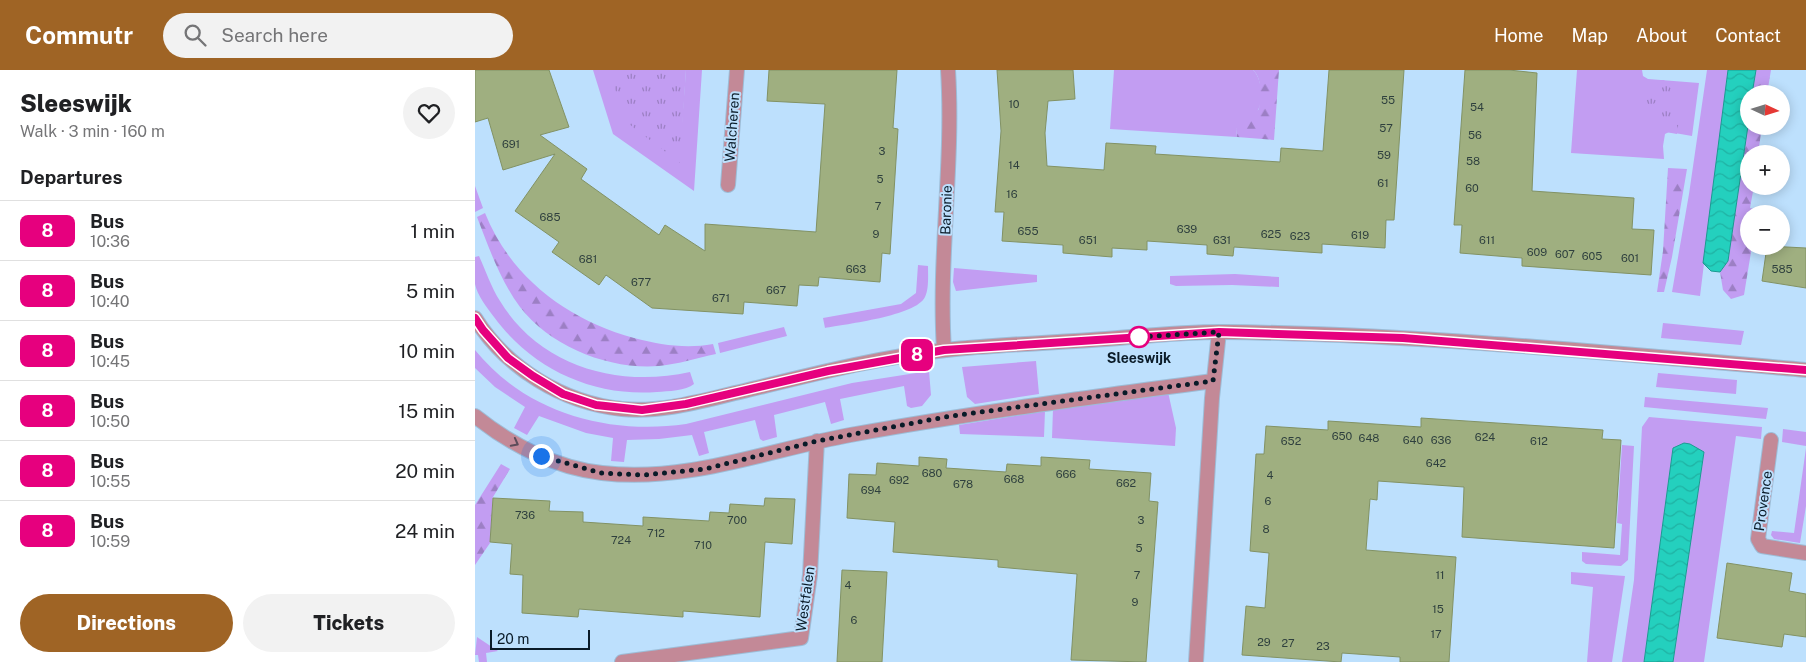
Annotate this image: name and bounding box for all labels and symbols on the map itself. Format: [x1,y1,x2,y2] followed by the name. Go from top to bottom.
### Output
[1740,85,1790,135] north arrow
[722,92,742,162] street label: Walcheren
[1381,94,1395,106] house number: 55
[1008,98,1020,110] house number: 10
[1470,101,1484,113] house number: 54
[1379,122,1393,134] house number: 57
[1468,129,1482,141] house number: 56
[502,138,520,150] house number: 691
[879,145,886,157] house number: 3
[1377,149,1391,161] house number: 59
[1466,155,1480,167] house number: 58
[1008,159,1020,171] house number: 14
[876,173,884,185] house number: 5
[1377,177,1389,189] house number: 61
[1465,182,1479,194] house number: 60
[937,185,955,235] street label: Baronie
[1006,188,1018,200] house number: 16
[875,200,882,212] house number: 7
[540,211,560,223] house number: 685
[1177,223,1197,235] house number: 639
[1018,225,1038,237] house number: 655
[873,228,880,240] house number: 9
[1261,228,1281,240] house number: 625
[1351,229,1369,241] house number: 619
[1290,230,1310,242] house number: 623
[1079,234,1097,246] house number: 651
[1213,234,1231,246] house number: 631
[1479,234,1495,246] house number: 611
[1527,246,1547,258] house number: 609
[1555,248,1575,260] house number: 607
[1582,250,1602,262] house number: 605
[1621,252,1639,264] house number: 601
[579,253,597,265] house number: 681
[846,263,866,275] house number: 663
[1771,263,1793,275] house number: 585
[631,276,651,288] house number: 677
[766,284,786,296] house number: 667
[712,292,730,304] house number: 671
[1128,326,1150,348] marker: Sleeswijk
[901,339,933,371] line badge: 8
[1107,350,1171,366] place label: Sleeswijk
[1332,430,1353,442] house number: 650
[1475,431,1495,443] house number: 624
[1359,432,1379,444] house number: 648
[1403,434,1424,446] house number: 640
[1431,434,1451,446] house number: 636
[1281,435,1302,447] house number: 652
[1530,435,1548,447] house number: 612
[510,437,519,447] one-way arrow
[529,444,554,469] your location
[1426,457,1447,469] house number: 642
[922,467,943,479] house number: 680
[1056,468,1076,480] house number: 666
[1267,469,1274,481] house number: 4
[1751,470,1775,532] street label: Provence
[1004,473,1024,485] house number: 668
[889,474,910,486] house number: 692
[1116,477,1137,489] house number: 662
[953,478,973,490] house number: 678
[861,484,881,496] house number: 694
[1265,495,1272,507] house number: 6
[515,509,535,521] house number: 736
[727,514,747,526] house number: 700
[1138,514,1145,526] house number: 3
[1262,523,1270,535] house number: 8
[647,527,665,539] house number: 712
[611,534,631,546] house number: 724
[694,539,712,551] house number: 710
[1135,542,1143,554] house number: 5
[793,565,817,633] street label: Westfalen
[1134,569,1141,581] house number: 7
[1436,569,1444,581] house number: 11
[845,579,852,591] house number: 4
[1132,596,1139,608] house number: 9
[1432,603,1444,615] house number: 15
[851,614,858,626] house number: 6
[490,627,590,650] scale bar
[1430,628,1442,640] house number: 17
[1257,636,1271,648] house number: 29
[1281,637,1295,649] house number: 27
[1316,640,1330,652] house number: 23

